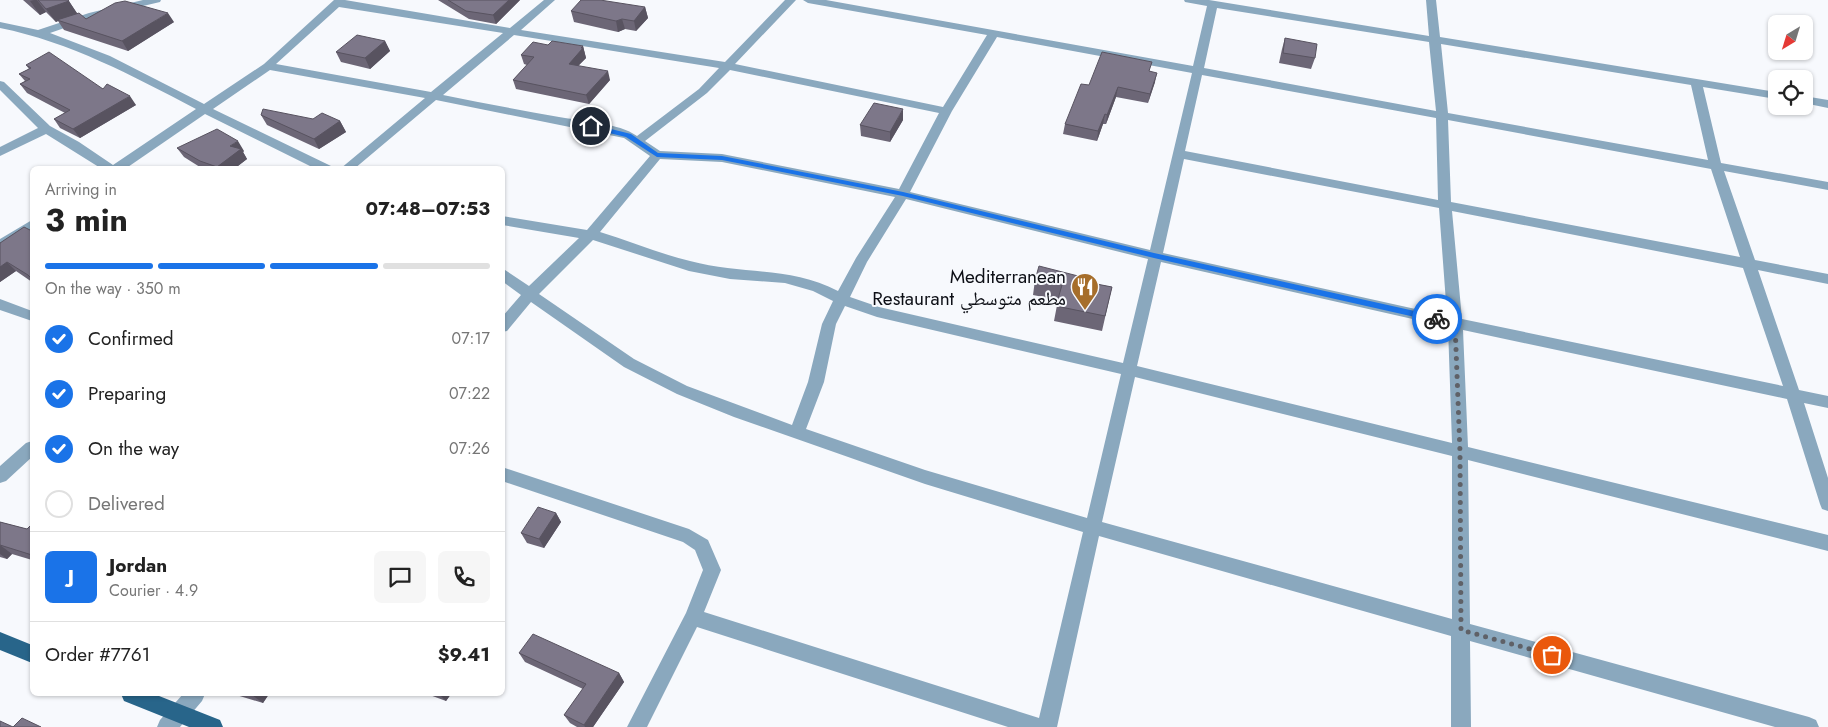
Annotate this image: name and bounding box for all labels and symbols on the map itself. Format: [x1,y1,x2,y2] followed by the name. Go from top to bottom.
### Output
[1768,15,1812,60] north arrow
[570,105,612,147] pin
[872,263,1066,314] place label: Mediterranean Restaurant مطعم متوسطي
[1070,272,1100,311] restaurant icon: Mediterranean Restaurant مطعم متوسطي
[1412,294,1462,344] courier
[1531,634,1573,676] pin

